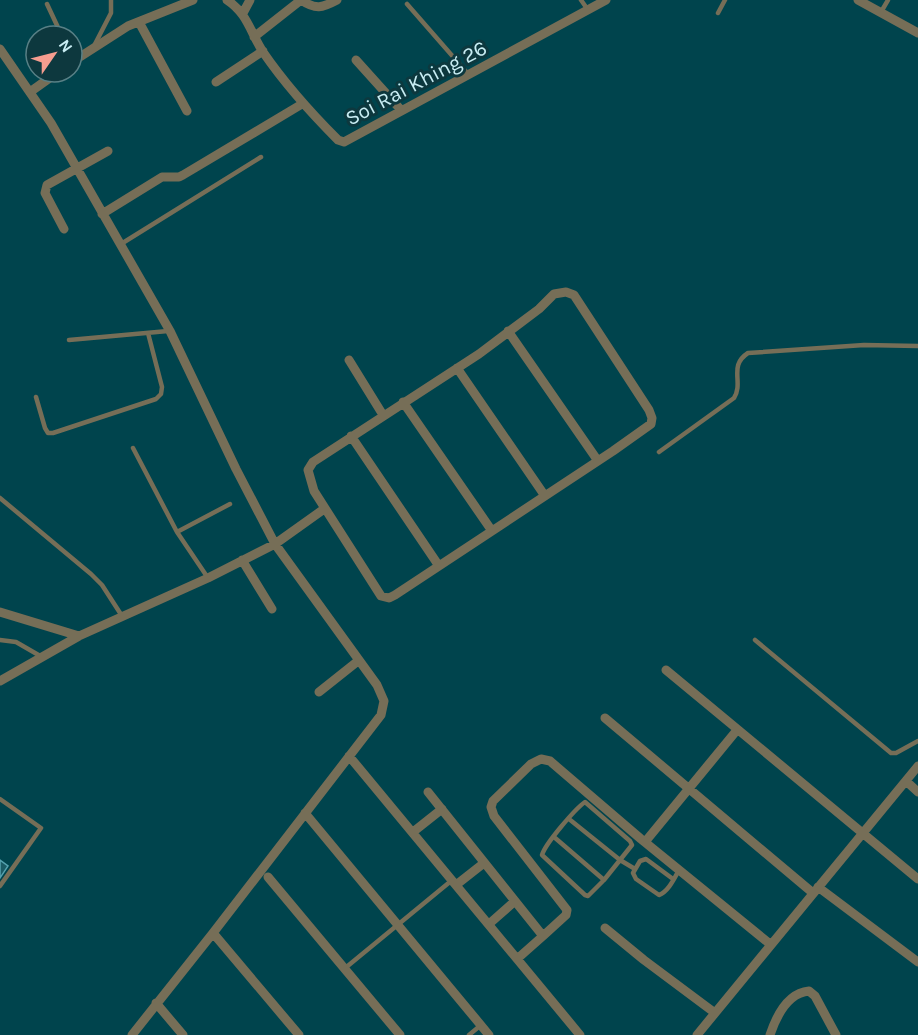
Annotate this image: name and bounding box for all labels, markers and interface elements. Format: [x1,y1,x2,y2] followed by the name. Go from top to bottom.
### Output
[24,24,84,84] north arrow
[55,36,77,56] text: N
[341,36,491,130] street label: Soi Rai Khing 26

